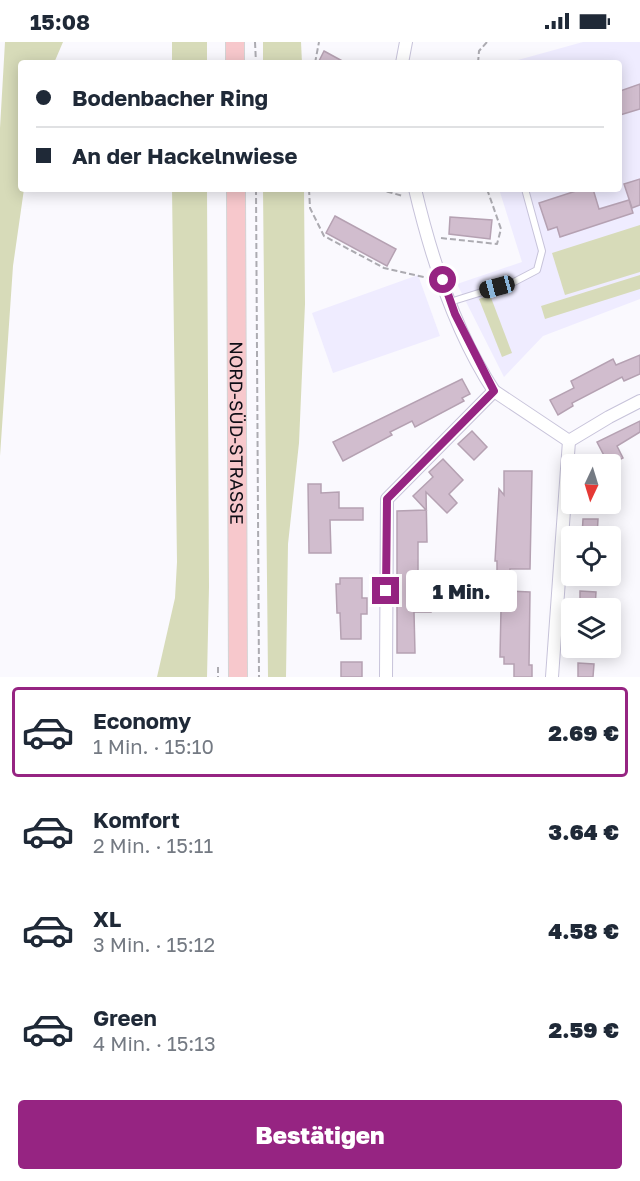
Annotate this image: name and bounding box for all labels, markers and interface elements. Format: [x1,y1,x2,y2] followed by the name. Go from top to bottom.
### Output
[30,8,90,35] text: 15:08
[72,84,268,111] text: Bodenbacher Ring
[72,142,297,169] text: An der Hackelnwiese
[429,266,456,293] route start
[477,274,517,300] car
[226,341,248,525] street label: NORD-SÜD-STRASSE
[561,454,621,514] north arrow
[561,454,621,658] map controls
[561,526,621,586] button: locate
[407,570,518,612] callout: 1 Min.
[372,577,399,604] route end
[433,579,491,603] text: 1 Min.
[561,598,621,658] button: layers
[21,705,75,759] icon: car
[93,707,191,734] text: Economy
[548,719,619,746] text: 2.69 €
[93,734,214,758] text: 1 Min. · 15:10
[21,804,75,858] icon: car
[93,806,180,833] text: Komfort
[548,818,619,845] text: 3.64 €
[93,833,213,857] text: 2 Min. · 15:11
[21,903,75,957] icon: car
[93,905,121,932] text: XL
[548,917,619,944] text: 4.58 €
[93,932,215,956] text: 3 Min. · 15:12
[21,1002,75,1056] icon: car
[93,1004,157,1031] text: Green
[549,1016,619,1043] text: 2.59 €
[93,1031,216,1055] text: 4 Min. · 15:13
[18,1100,622,1169] button: Bestätigen

